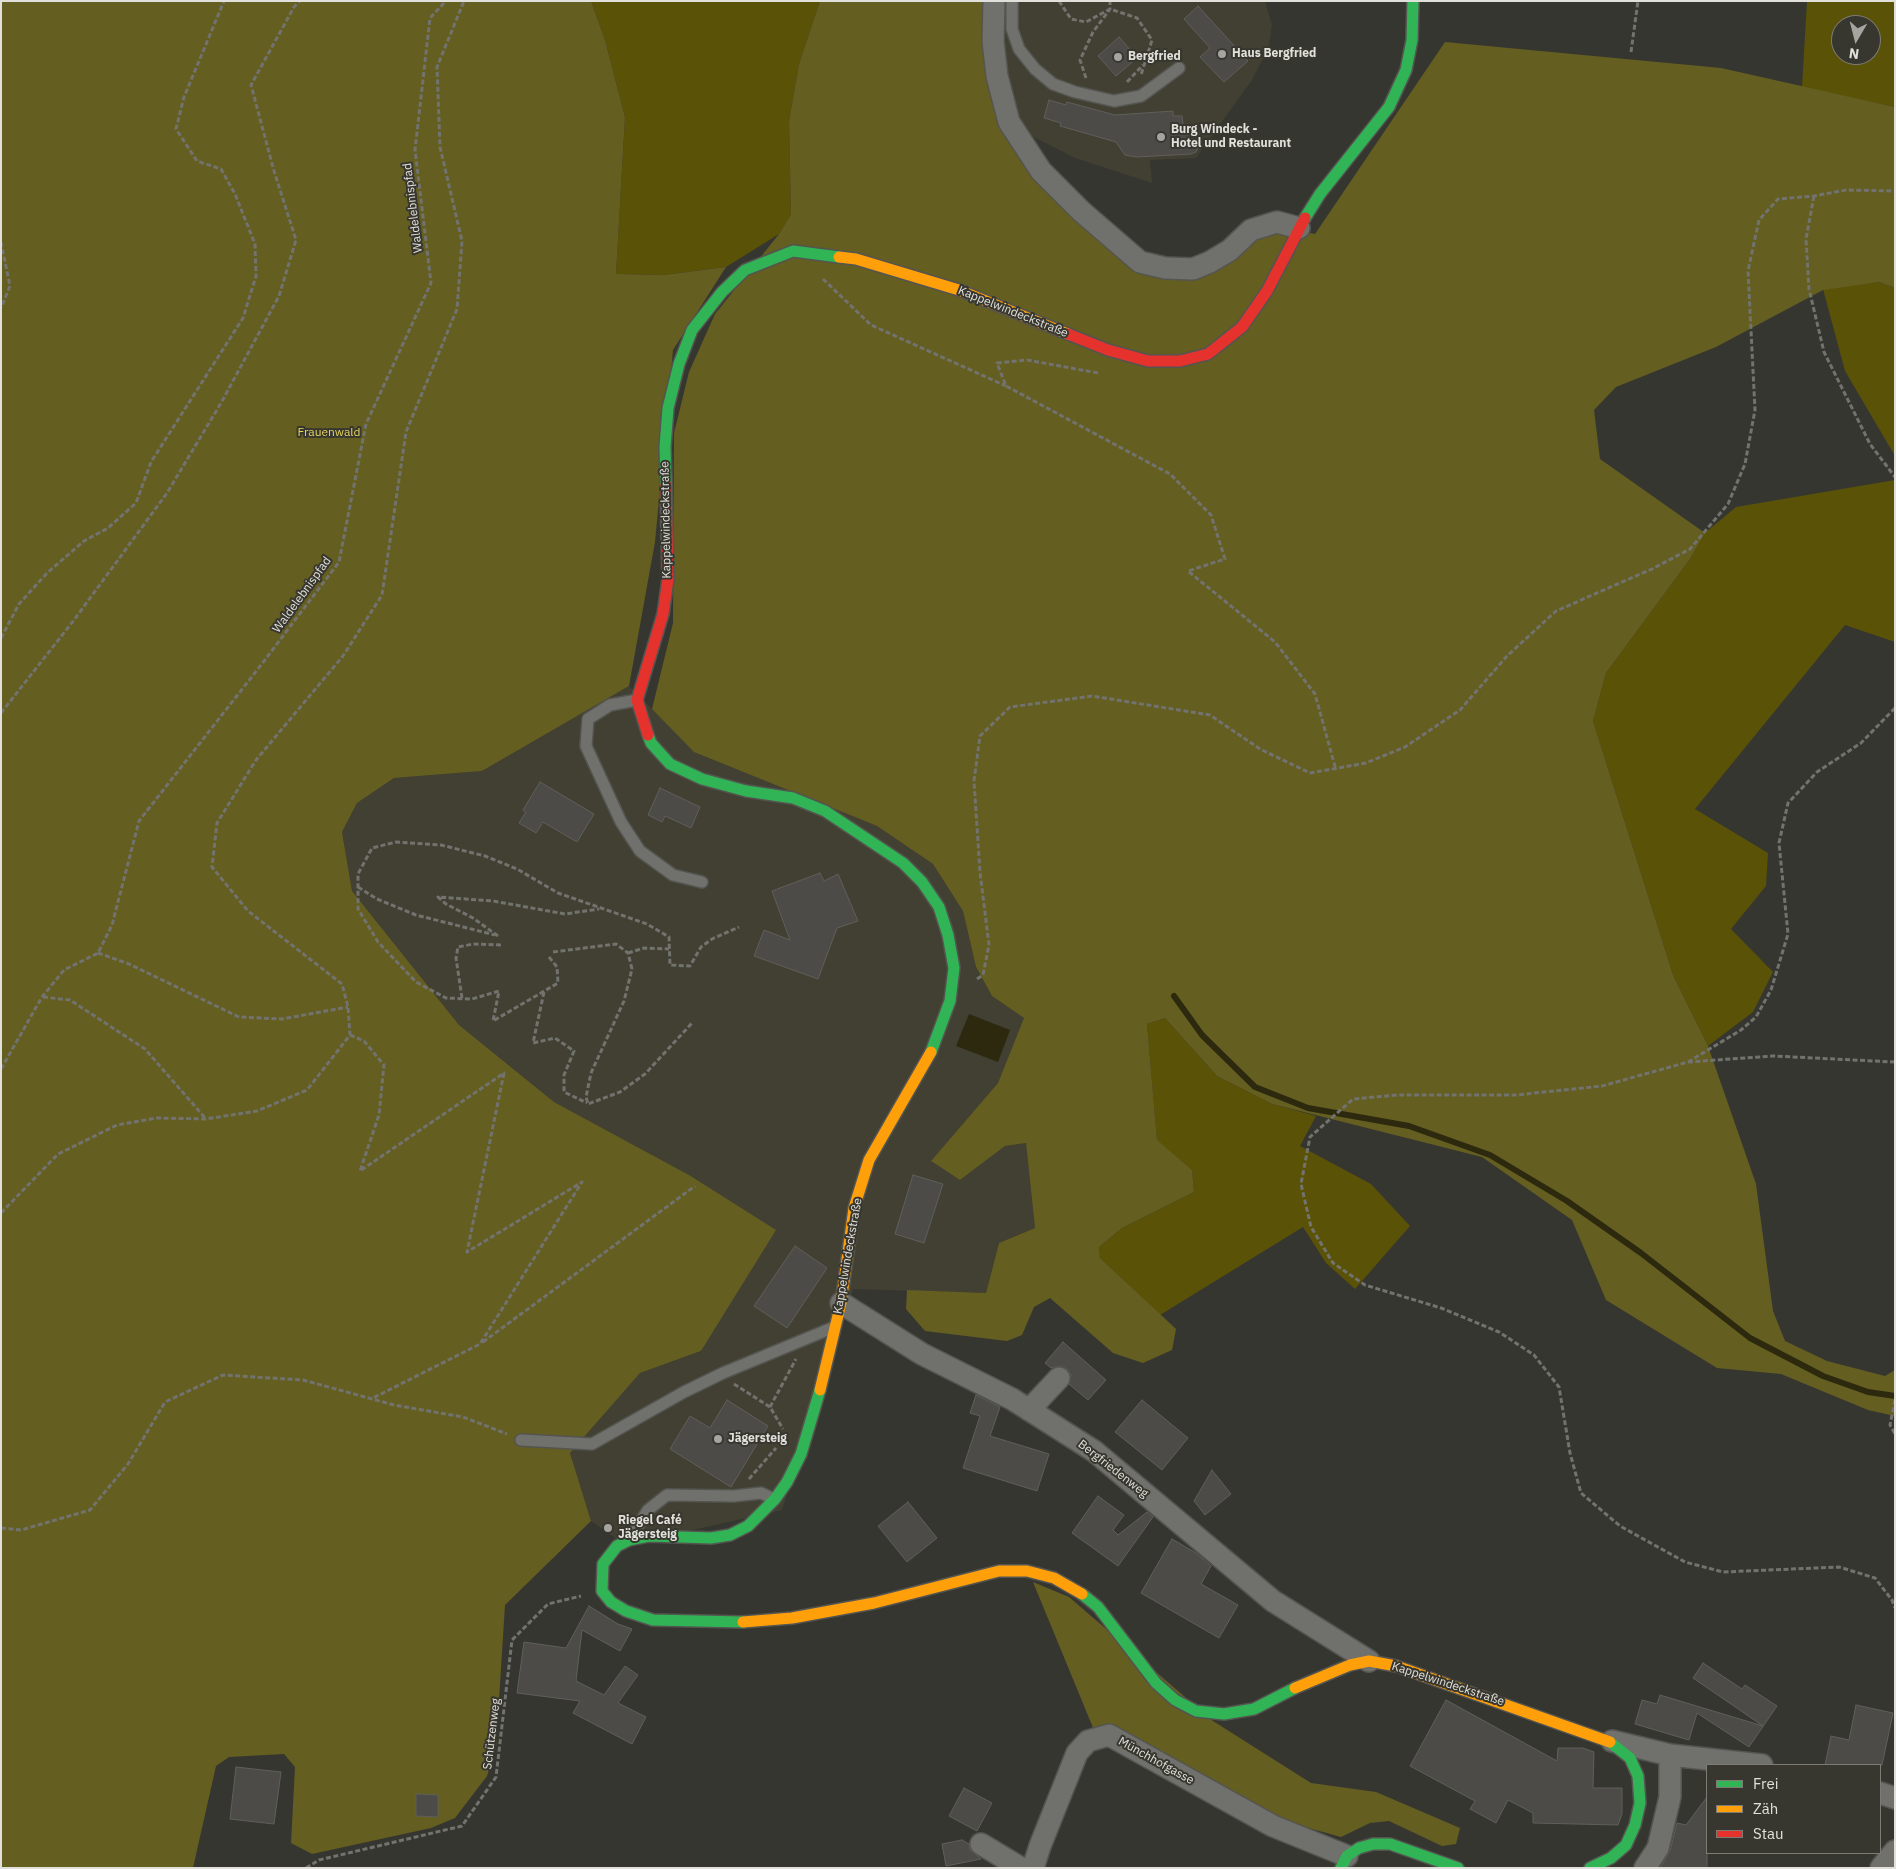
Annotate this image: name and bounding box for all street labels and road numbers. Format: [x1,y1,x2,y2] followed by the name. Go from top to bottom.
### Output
[400,162,426,254] street label: Waldelebnispfad
[956,283,1070,341] street label: Kappelwindeckstraße
[658,461,674,579] street label: Kappelwindeckstraße
[270,554,334,636] street label: Waldelebnispfad
[831,1197,865,1315] street label: Kappelwindeckstraße
[1075,1437,1151,1501] street label: Bergfriedenweg
[1390,1659,1506,1709] street label: Kappelwindeckstraße
[480,1698,504,1770] street label: Schützenweg
[1116,1734,1196,1788] street label: Münchhofgasse

